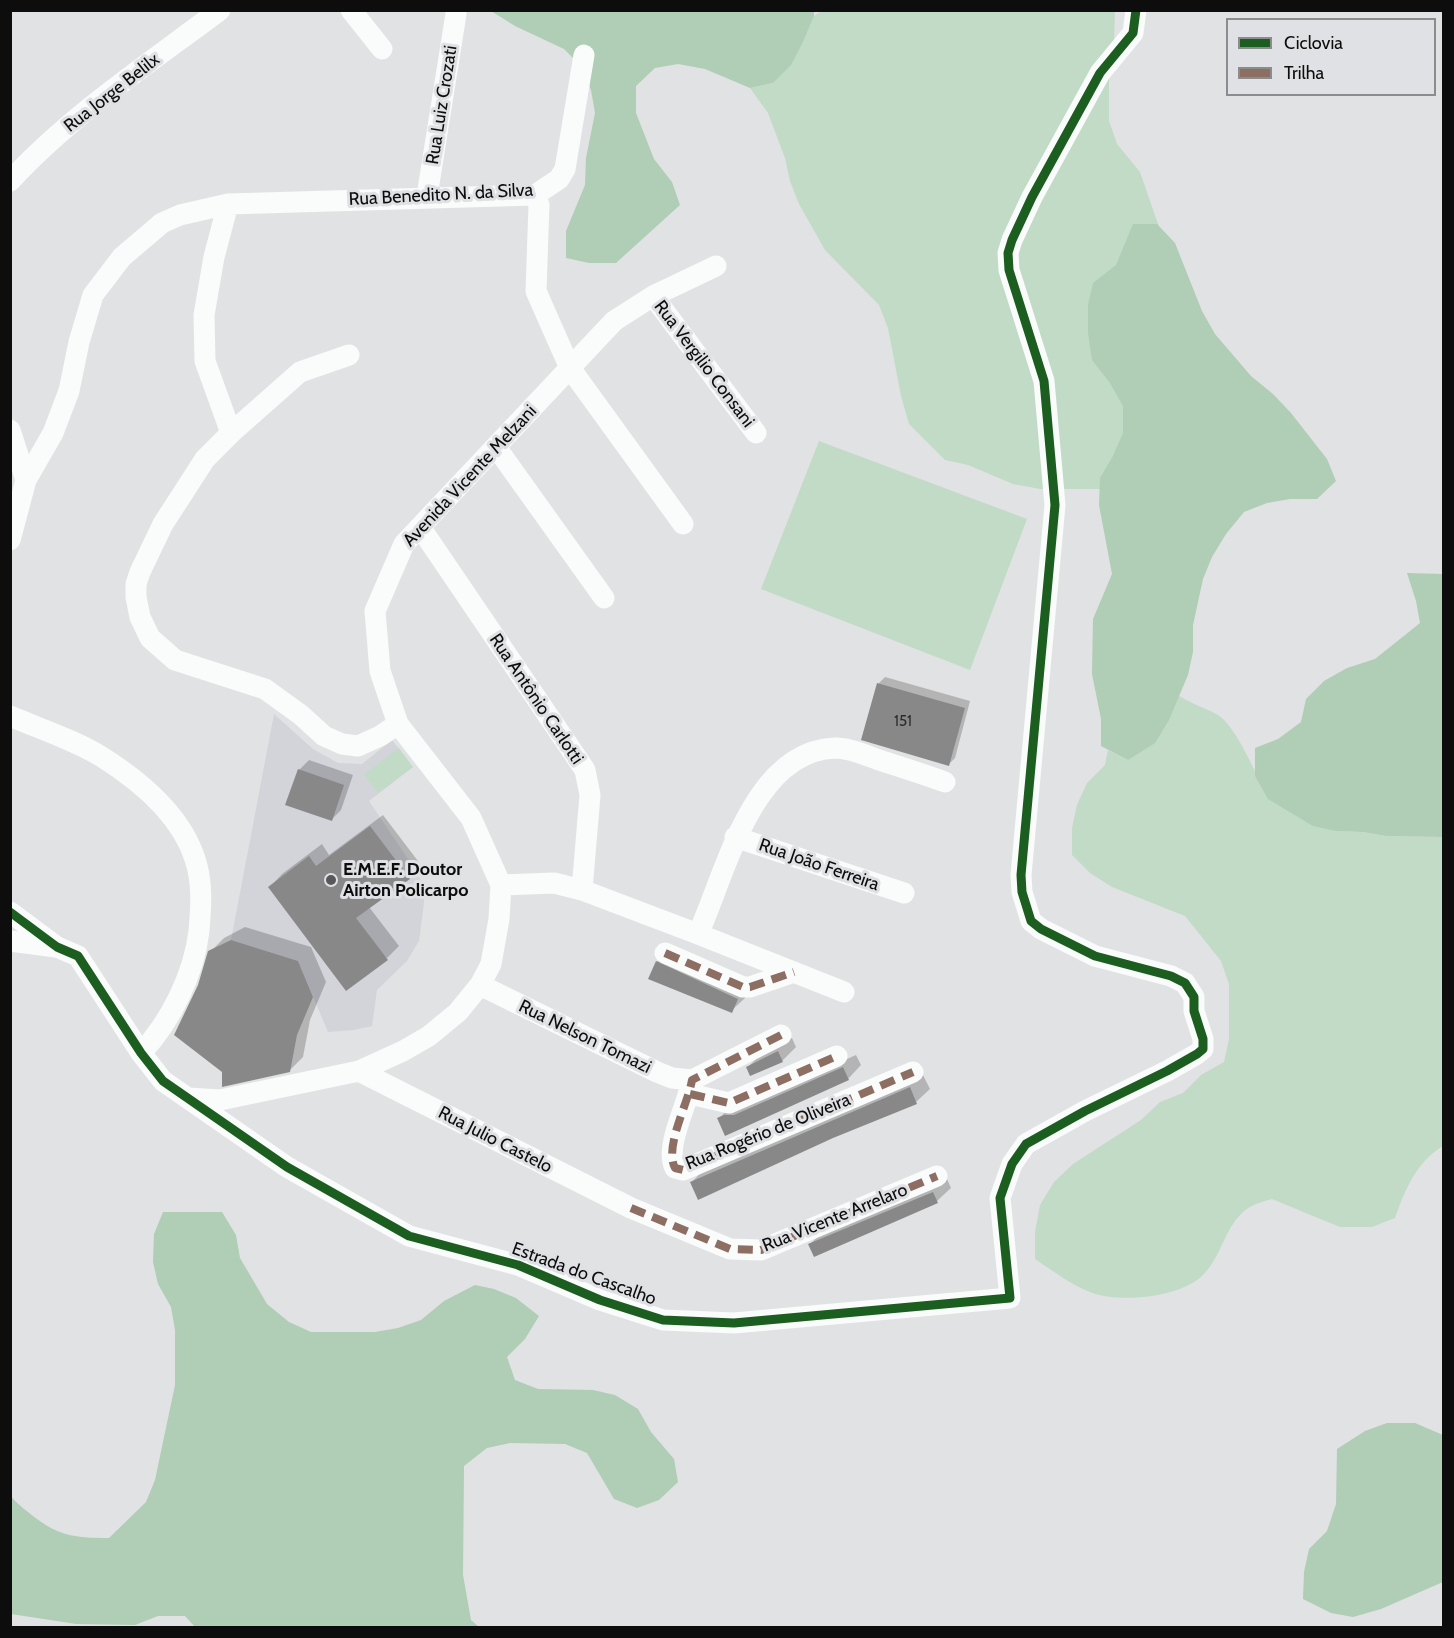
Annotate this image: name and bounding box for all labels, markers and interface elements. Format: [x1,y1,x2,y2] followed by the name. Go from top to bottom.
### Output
[1226,18,1436,96] legend
[1284,32,1343,54] text: Ciclovia
[422,44,462,166] street label: Rua Luiz Crozati
[60,49,164,137] street label: Rua Jorge Belilx
[1284,62,1324,84] text: Trilha
[348,179,534,211] street label: Rua Benedito N. da Silva
[649,296,759,432] street label: Rua Vergilio Consani
[399,401,541,551] street label: Avenida Vicente Melzani
[484,630,588,768] street label: Rua Antônio Carlotti
[894,713,912,731] house number: 151
[756,834,882,896] street label: Rua João Ferreira
[343,859,468,902] place label: E.M.E.F. Doutor Airton Policarpo
[324,873,338,887] marker: E.M.E.F. Doutor Airton Policarpo
[515,996,655,1078] street label: Rua Nelson Tomazi
[682,1089,854,1175] street label: Rua Rogério de Oliveira
[434,1102,556,1178] street label: Rua Julio Castelo
[759,1179,911,1257] street label: Rua Vicente Arrelaro
[509,1238,659,1310] street label: Estrada do Cascalho

